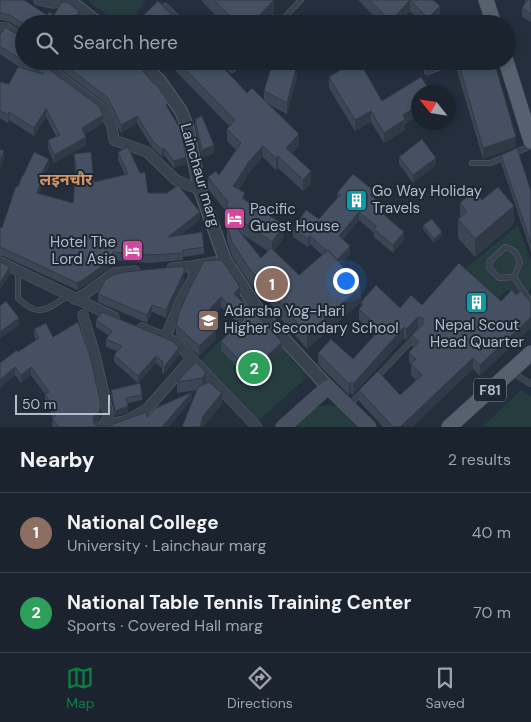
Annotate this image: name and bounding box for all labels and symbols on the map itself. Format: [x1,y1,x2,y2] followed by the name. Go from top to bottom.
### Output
[411,85,456,130] north arrow
[176,121,224,229] street label: Lainchaur marg
[40,169,93,190] district label: लइनचौर
[372,181,483,218] place label: Go Way Holiday Travels
[344,188,368,212] building icon: Go Way Holiday Travels
[250,199,339,236] place label: Pacific Guest House
[222,206,246,230] hotel icon: Pacific Guest House
[50,232,116,269] place label: Hotel The Lord Asia
[120,239,144,263] hotel icon: Hotel The Lord Asia
[256,265,288,303] pin: 1
[333,268,359,294] your location
[465,290,489,314] building icon: Nepal Scout Head Quarter
[224,301,399,338] place label: Adarsha Yog-Hari Higher Secondary School
[196,308,220,332] school or university icon: Adarsha Yog-Hari Higher Secondary School
[430,315,524,352] place label: Nepal Scout Head Quarter
[238,349,270,387] pin: 2
[474,378,506,402] road number: F81
[15,392,110,415] scale bar

